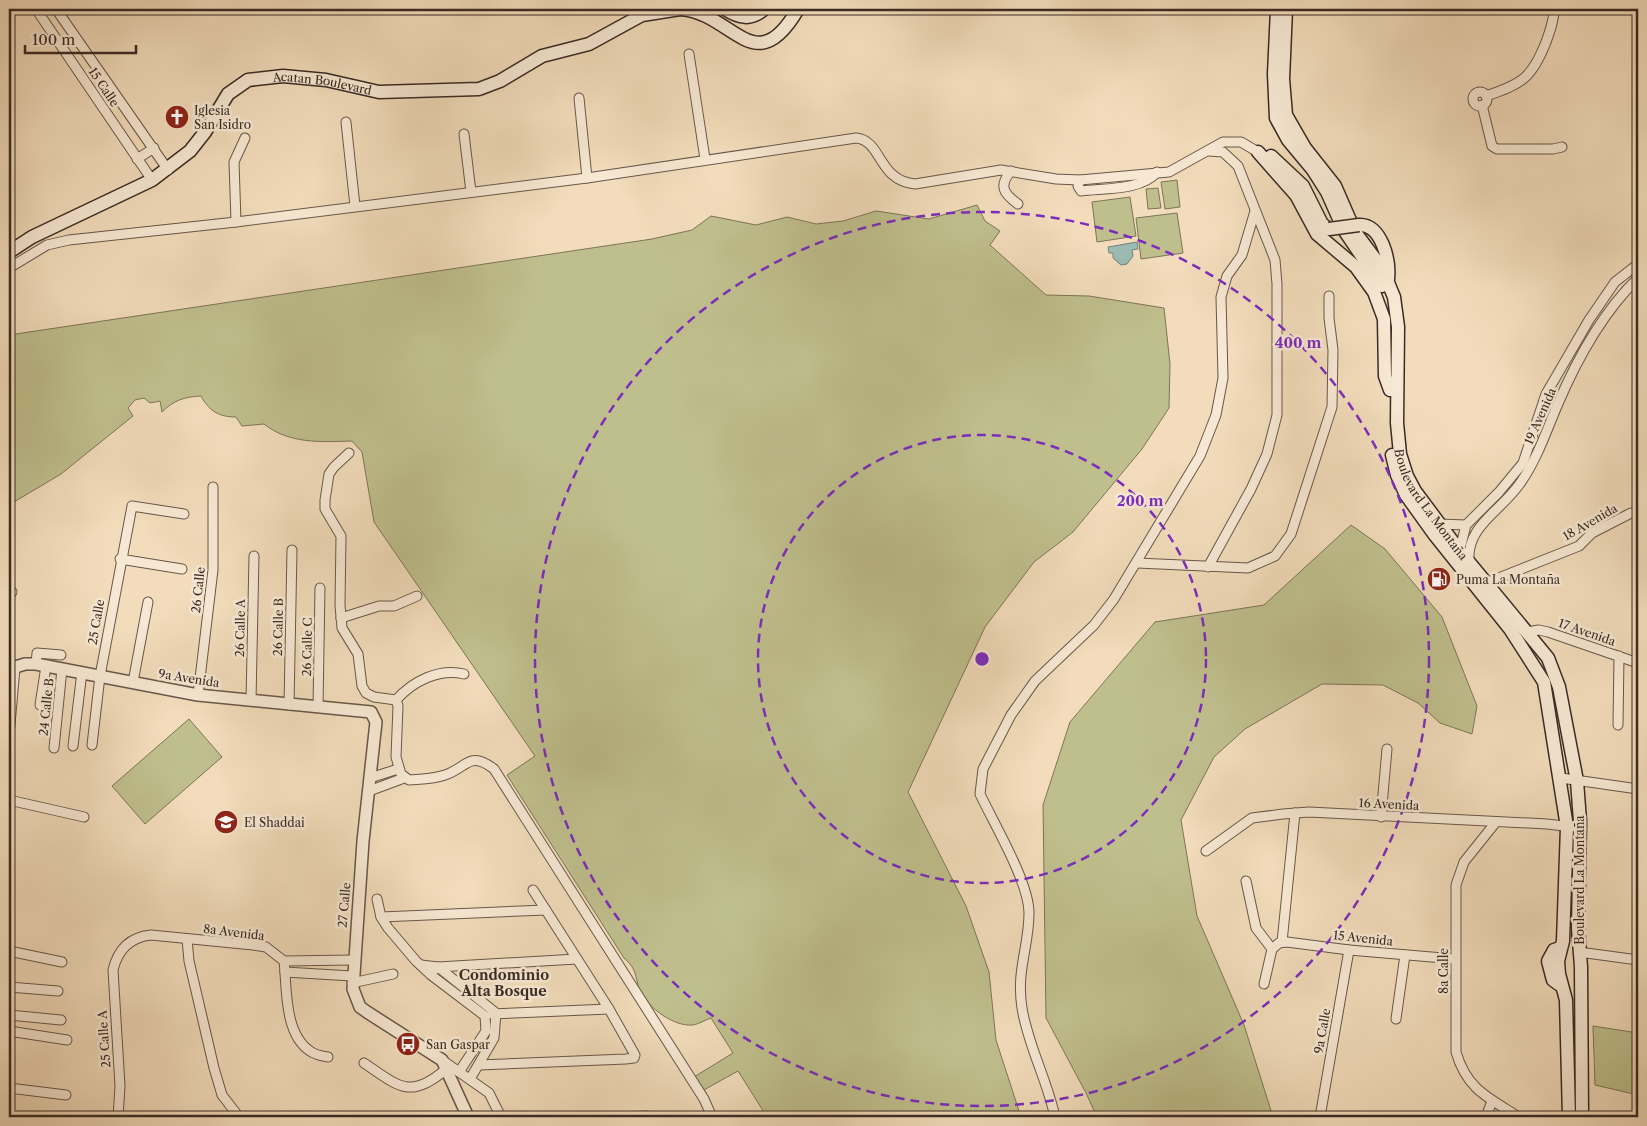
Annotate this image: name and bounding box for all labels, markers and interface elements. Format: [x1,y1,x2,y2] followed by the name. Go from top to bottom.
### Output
[25,22,136,54] scale bar
[32,30,75,49] text: 100 m
[85,64,123,110] street label: 15 Calle
[271,68,374,98] street label: Acatan Boulevard
[194,103,251,132] place label: Iglesia San Isidro
[164,104,190,130] church icon: Iglesia San Isidro
[1275,333,1321,352] text: 400 m
[1521,385,1559,447] street label: 19 Avenida
[1392,448,1472,563] street label: Boulevard La Montaña
[1117,491,1163,510] text: 200 m
[1560,500,1621,544] street label: 18 Avenida
[188,566,208,614] street label: 26 Calle
[1426,566,1452,592] fuel station icon: Puma La Montaña
[1456,572,1561,587] place label: Puma La Montaña
[85,598,107,646] street label: 25 Calle
[232,598,248,657] street label: 26 Calle A
[270,598,286,656] street label: 26 Calle B
[1556,615,1618,649] street label: 17 Avenida
[299,617,315,677] street label: 26 Calle C
[973,650,991,668] centre of rings
[157,666,221,690] street label: 9a Avenida
[36,677,56,737] street label: 24 Calle B
[1358,795,1420,813] street label: 16 Avenida
[213,809,239,835] school or university icon: El Shaddai
[244,815,305,830] place label: El Shaddai
[1572,815,1587,945] street label: Boulevard La Montaña
[335,881,353,928] street label: 27 Calle
[202,921,266,943] street label: 8a Avenida
[1332,927,1394,949] street label: 15 Avenida
[1436,948,1451,994] street label: 8a Calle
[459,966,549,1000] district label: Condominio Alta Bosque
[1311,1007,1333,1055] street label: 9a Calle
[94,1009,113,1068] street label: 25 Calle A
[395,1031,421,1057] bus stop icon: San Gaspar
[426,1037,490,1052] place label: San Gaspar

